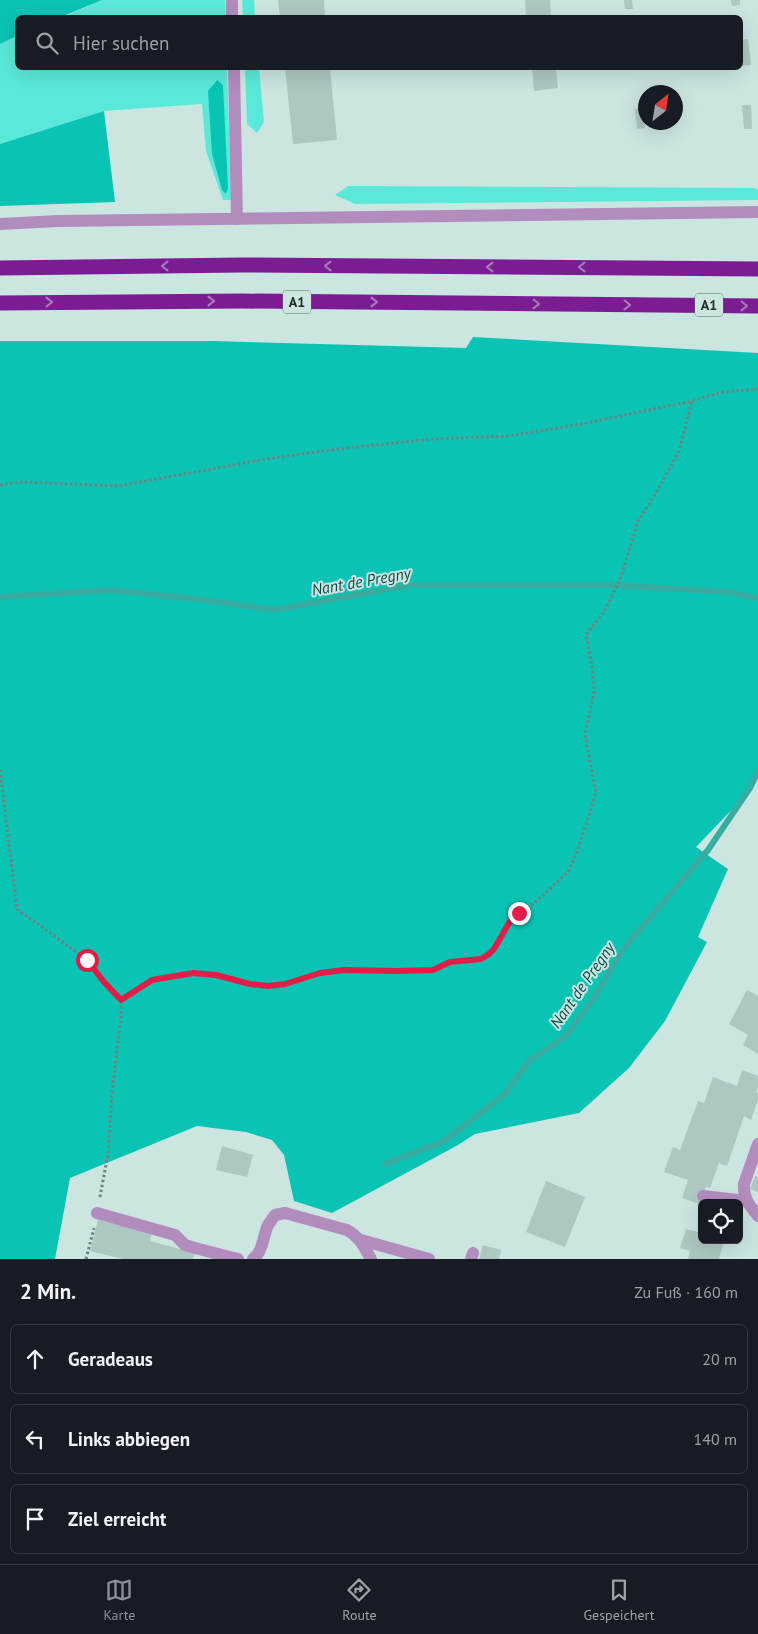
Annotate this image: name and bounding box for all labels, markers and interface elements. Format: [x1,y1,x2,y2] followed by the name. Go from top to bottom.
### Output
[15,15,743,70] search box
[33,29,61,57] icon: search
[73,31,169,55] text: Hier suchen
[638,85,683,130] north arrow
[161,261,169,271] one-way arrow
[324,261,332,271] one-way arrow
[486,262,494,272] one-way arrow
[578,262,586,272] one-way arrow
[283,290,311,314] road number: A1
[695,294,723,316] road number: A1
[208,296,215,306] one-way arrow
[45,297,53,307] one-way arrow
[370,297,378,307] one-way arrow
[532,298,540,309] one-way arrow
[623,299,631,310] one-way arrow
[740,301,748,311] one-way arrow
[310,562,413,600] water label: Nant de Pregny
[508,902,531,925] route end
[545,937,619,1032] water label: Nant de Pregny
[76,949,99,972] route start
[698,1199,743,1244] map controls
[698,1199,743,1244] button: locate
[20,1278,76,1305] text: 2 Min.
[634,1282,738,1302] text: Zu Fuß · 160 m
[21,1345,49,1373] icon: ahead
[68,1347,153,1371] text: Geradeaus
[702,1349,737,1369] text: 20 m
[21,1425,49,1453] icon: left
[68,1427,190,1451] text: Links abbiegen
[694,1429,737,1449] text: 140 m
[21,1505,49,1533] icon: arrive
[68,1507,166,1531] text: Ziel erreicht
[103,1576,135,1624] tab: Karte
[342,1576,377,1624] tab: Route
[584,1576,655,1624] tab: Gespeichert

